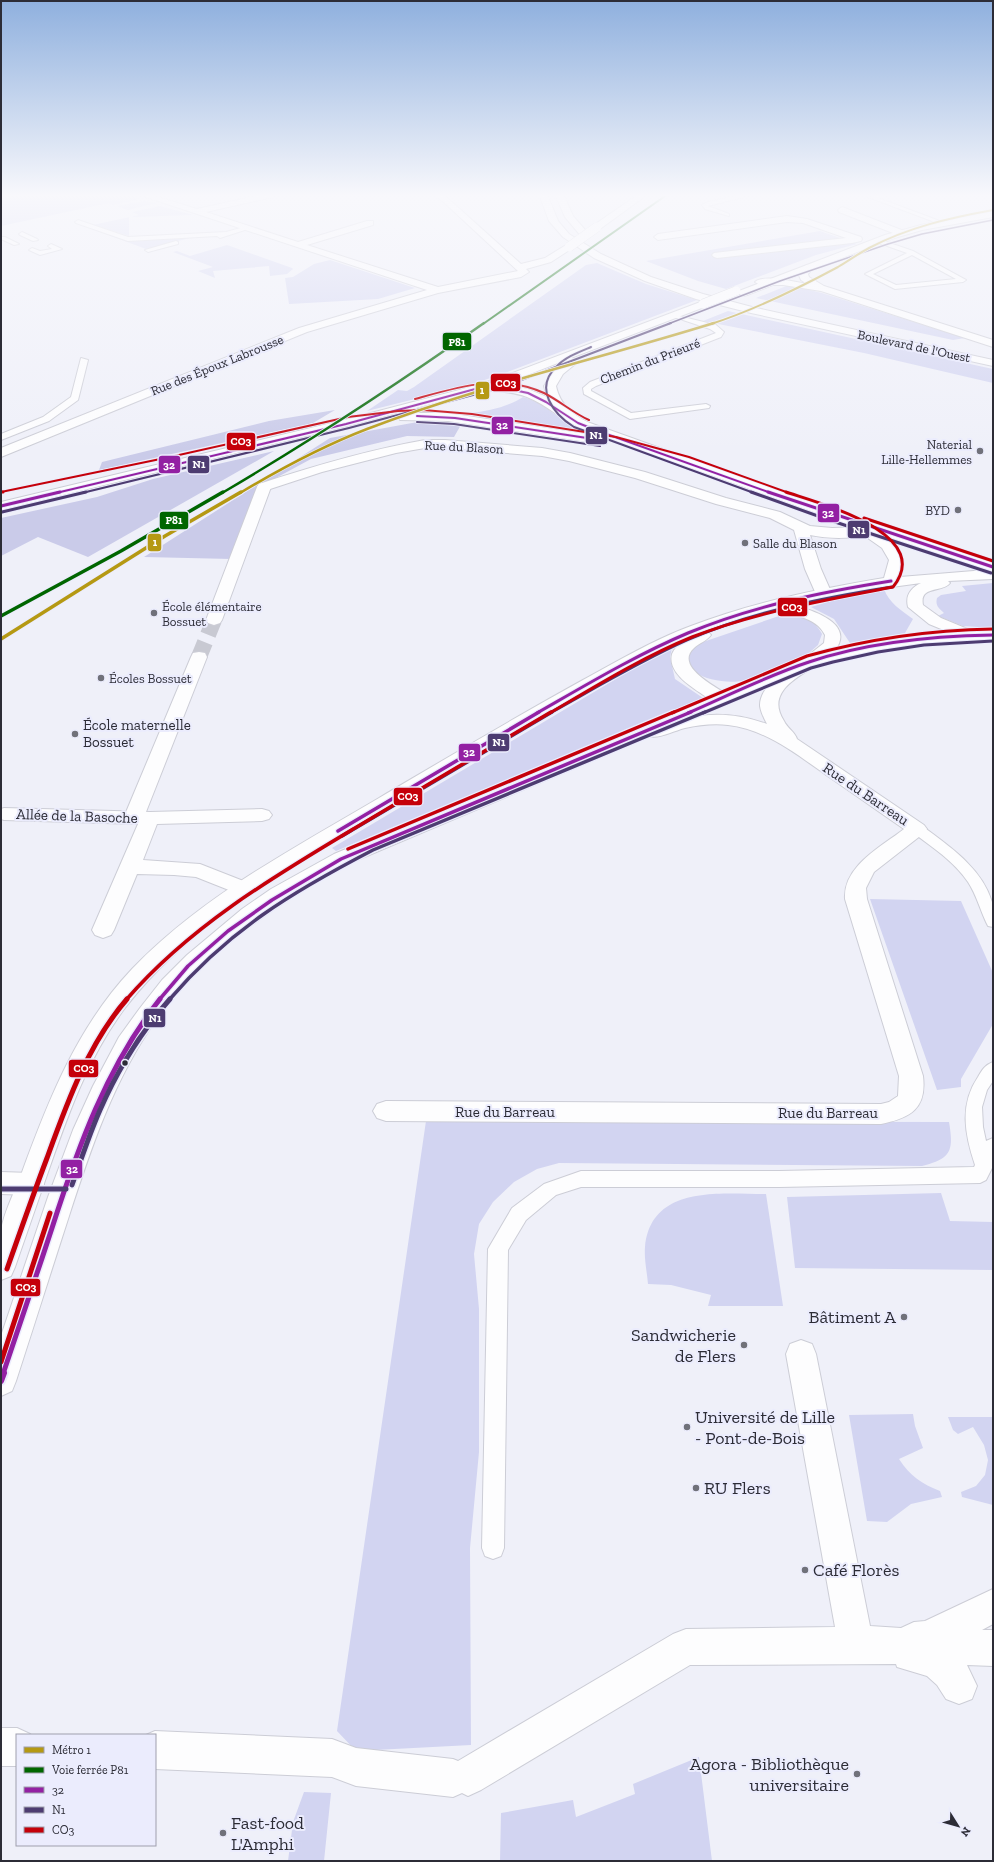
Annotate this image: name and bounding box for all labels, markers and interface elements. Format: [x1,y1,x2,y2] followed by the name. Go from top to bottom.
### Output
[856,327,972,365] street label: Boulevard de l'Ouest
[148,331,286,399] street label: Rue des Époux Labrousse
[442,332,472,351] line badge: P81
[598,335,702,387] street label: Chemin du Prieuré
[449,336,466,349] text: P81
[490,373,521,392] line badge: CO3
[496,377,517,390] text: CO3
[475,381,490,400] line badge: 1
[480,384,485,397] text: 1
[491,416,514,435] line badge: 32
[496,419,508,432] text: 32
[585,426,608,445] line badge: N1
[590,429,603,442] text: N1
[226,432,256,451] line badge: CO3
[231,435,252,448] text: CO3
[424,437,504,457] street label: Rue du Blason
[881,437,973,467] place label: Naterial Lille-Hellemmes
[975,446,985,456] marker: Naterial Lille-Hellemmes
[158,455,181,474] line badge: 32
[187,455,210,474] line badge: N1
[193,458,206,471] text: N1
[163,459,175,472] text: 32
[817,503,840,523] line badge: 32
[925,503,950,518] place label: BYD
[953,505,963,515] marker: BYD
[822,507,834,520] text: 32
[159,511,189,530] line badge: P81
[166,514,183,527] text: P81
[847,520,870,539] line badge: N1
[853,524,866,537] text: N1
[147,533,162,552] line badge: 1
[153,536,158,549] text: 1
[753,536,837,551] place label: Salle du Blason
[740,538,750,548] marker: Salle du Blason
[777,597,808,617] line badge: CO3
[162,599,262,629] place label: École élémentaire Bossuet
[782,601,803,614] text: CO3
[149,608,159,618] marker: École élémentaire Bossuet
[109,671,192,686] place label: Écoles Bossuet
[96,673,106,683] marker: Écoles Bossuet
[83,716,191,751] place label: École maternelle Bossuet
[70,729,80,739] marker: École maternelle Bossuet
[487,733,510,752] line badge: N1
[493,736,506,749] text: N1
[458,743,481,762] line badge: 32
[463,746,475,759] text: 32
[820,759,913,830] street label: Rue du Barreau
[393,787,423,806] line badge: CO3
[398,790,419,803] text: CO3
[16,805,138,827] street label: Allée de la Basoche
[143,1008,166,1028] line badge: N1
[149,1012,162,1025] text: N1
[120,1058,130,1068] unlabelled marker
[68,1059,99,1078] line badge: CO3
[74,1062,95,1075] text: CO3
[455,1103,555,1121] street label: Rue du Barreau
[778,1104,878,1122] street label: Rue du Barreau
[60,1159,83,1179] line badge: 32
[66,1163,78,1176] text: 32
[10,1278,41,1297] line badge: CO3
[16,1281,37,1294] text: CO3
[809,1306,896,1328] place label: Bâtiment A
[899,1312,909,1322] marker: Bâtiment A
[631,1324,736,1367] place label: Sandwicherie de Flers
[739,1340,749,1350] marker: Sandwicherie de Flers
[695,1406,835,1449] place label: Université de Lille - Pont-de-Bois
[682,1422,692,1432] marker: Université de Lille - Pont-de-Bois
[704,1477,771,1499] place label: RU Flers
[691,1483,701,1493] marker: RU Flers
[813,1559,900,1581] place label: Café Florès
[800,1565,810,1575] marker: Café Florès
[16,1734,156,1846] legend
[52,1743,91,1757] text: Métro 1
[690,1753,849,1796] place label: Agora - Bibliothèque universitaire
[51,1763,129,1777] text: Voie ferrée P81
[852,1769,862,1779] marker: Agora - Bibliothèque universitaire
[52,1783,64,1797] text: 32
[52,1803,66,1817] text: N1
[938,1806,978,1846] north arrow
[231,1812,304,1855] place label: Fast-food L'Amphi
[52,1823,75,1837] text: CO3
[957,1824,973,1839] text: N
[218,1828,228,1838] marker: Fast-food L'Amphi

